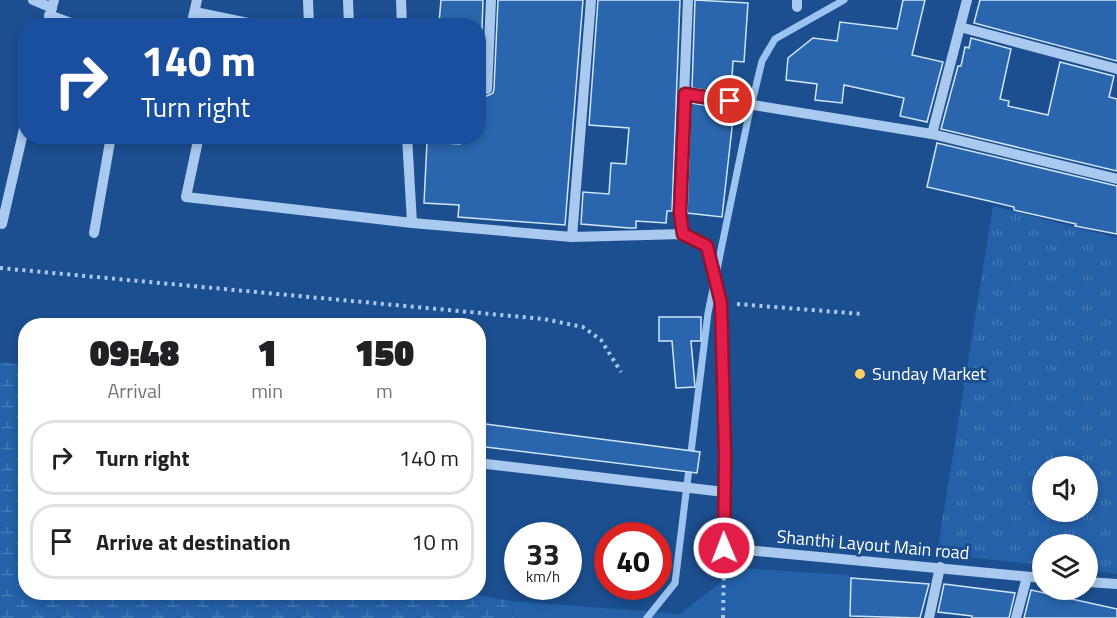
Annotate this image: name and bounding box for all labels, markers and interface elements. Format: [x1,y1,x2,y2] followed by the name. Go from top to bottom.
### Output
[141,28,256,92] text: 140 m
[42,42,120,120] icon: right
[704,75,755,126] pin
[713,84,746,117] icon: arrive
[141,86,250,127] text: Turn right
[90,325,179,380] text: 09:48
[257,325,277,380] text: 1
[355,325,414,380] text: 150
[872,360,987,387] place label: Sunday Market
[853,367,867,381] marker: Sunday Market
[107,375,162,406] text: Arrival
[251,375,283,406] text: min
[376,375,393,406] text: m
[45,441,78,474] icon: right
[96,441,190,475] text: Turn right
[399,441,459,475] text: 140 m
[1032,456,1098,600] map controls
[1032,456,1098,522] button: sound
[692,516,756,580] position arrow
[594,522,672,600] speed limit sign: 40
[776,523,970,566] street label: Shanthi Layout Main road
[45,525,78,558] icon: arrive
[96,525,291,559] text: Arrive at destination
[411,525,459,559] text: 10 m
[526,531,560,577] text: 33
[1032,534,1098,600] button: layers
[526,565,560,588] text: km/h

